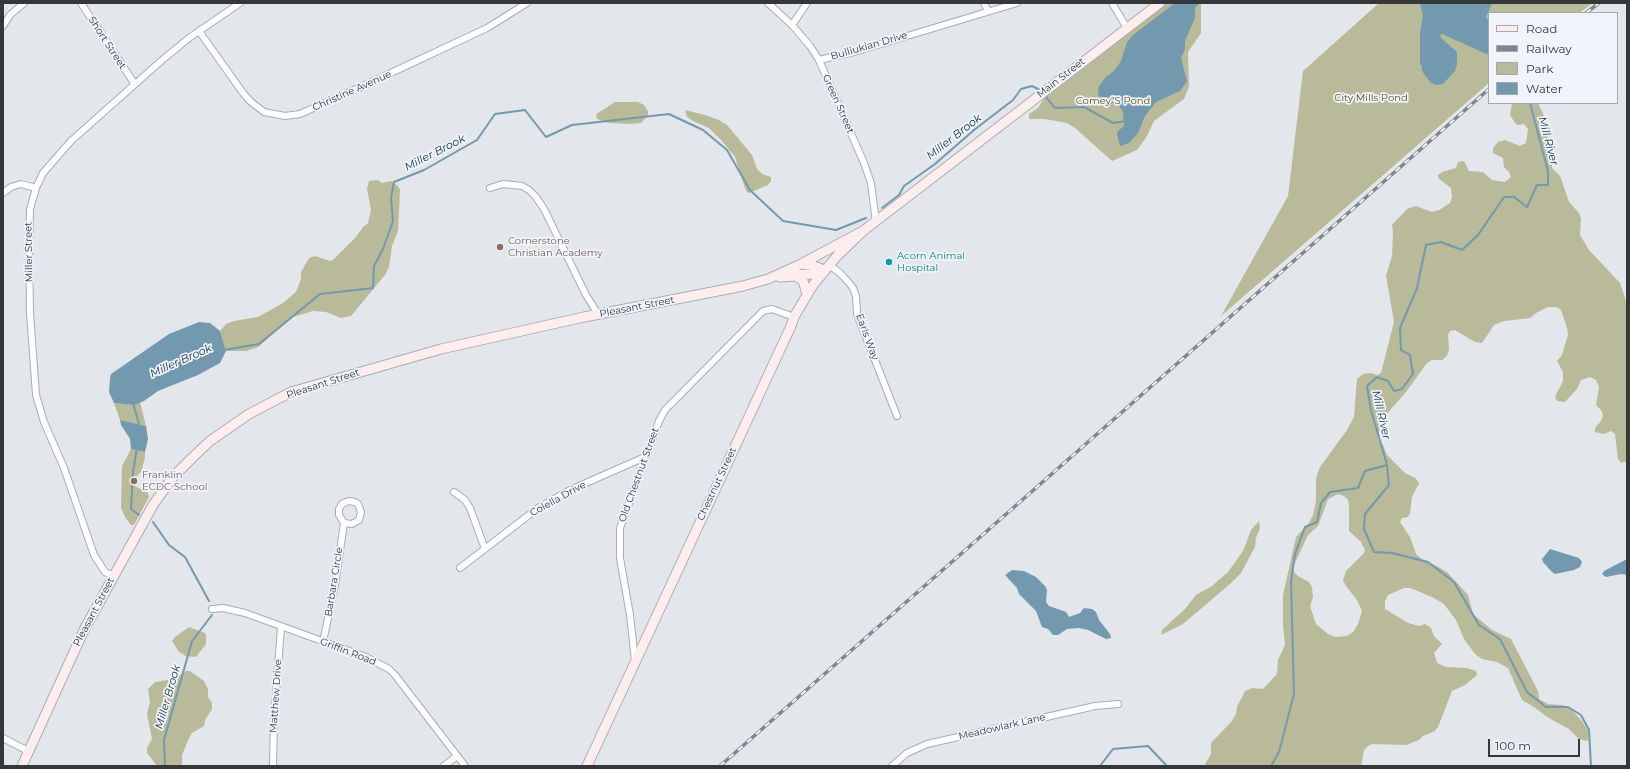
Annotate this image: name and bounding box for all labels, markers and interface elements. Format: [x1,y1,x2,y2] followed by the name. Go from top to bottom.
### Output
[1488,12,1618,104] legend
[86,14,128,72] street label: Short Street
[1526,21,1557,36] text: Road
[829,29,909,63] street label: Bulliukian Drive
[1526,41,1572,56] text: Railway
[1035,55,1087,101] street label: Main Street
[1526,61,1553,76] text: Park
[311,68,393,114] street label: Christine Avenue
[820,73,856,135] street label: Green Street
[1526,81,1562,96] text: Water
[1334,92,1408,104] park label: City Mills Pond
[1076,95,1150,107] park label: Comey"S Pond
[924,111,984,163] water label: Miller Brook
[1535,115,1561,167] water label: Mill River
[403,132,467,174] water label: Miller Brook
[22,222,36,282] street label: Miller Street
[508,235,603,258] place label: Cornerstone Christian Academy
[495,242,505,252] marker: Cornerstone Christian Academy
[897,250,965,274] place label: Acorn Animal Hospital
[884,257,894,267] marker: Acorn Animal Hospital
[598,294,676,320] street label: Pleasant Street
[853,312,881,362] street label: Earls Way
[148,342,214,380] water label: Miller Brook
[285,367,361,401] street label: Pleasant Street
[1369,389,1393,441] water label: Mill River
[616,426,662,524] street label: Old Chestnut Street
[695,446,739,522] street label: Chestnut Street
[142,469,207,492] place label: Franklin ECDC School
[129,476,139,486] marker: Franklin ECDC School
[528,479,588,519] street label: Colella Drive
[323,546,345,618] street label: Barbara Circle
[71,576,117,648] street label: Pleasant Street
[318,636,378,668] street label: Griffin Road
[267,659,285,733] street label: Matthew Drive
[153,663,183,731] water label: Miller Brook
[957,711,1047,743] street label: Meadowlark Lane
[1490,731,1582,757] scale bar
[1495,738,1531,753] text: 100 m

